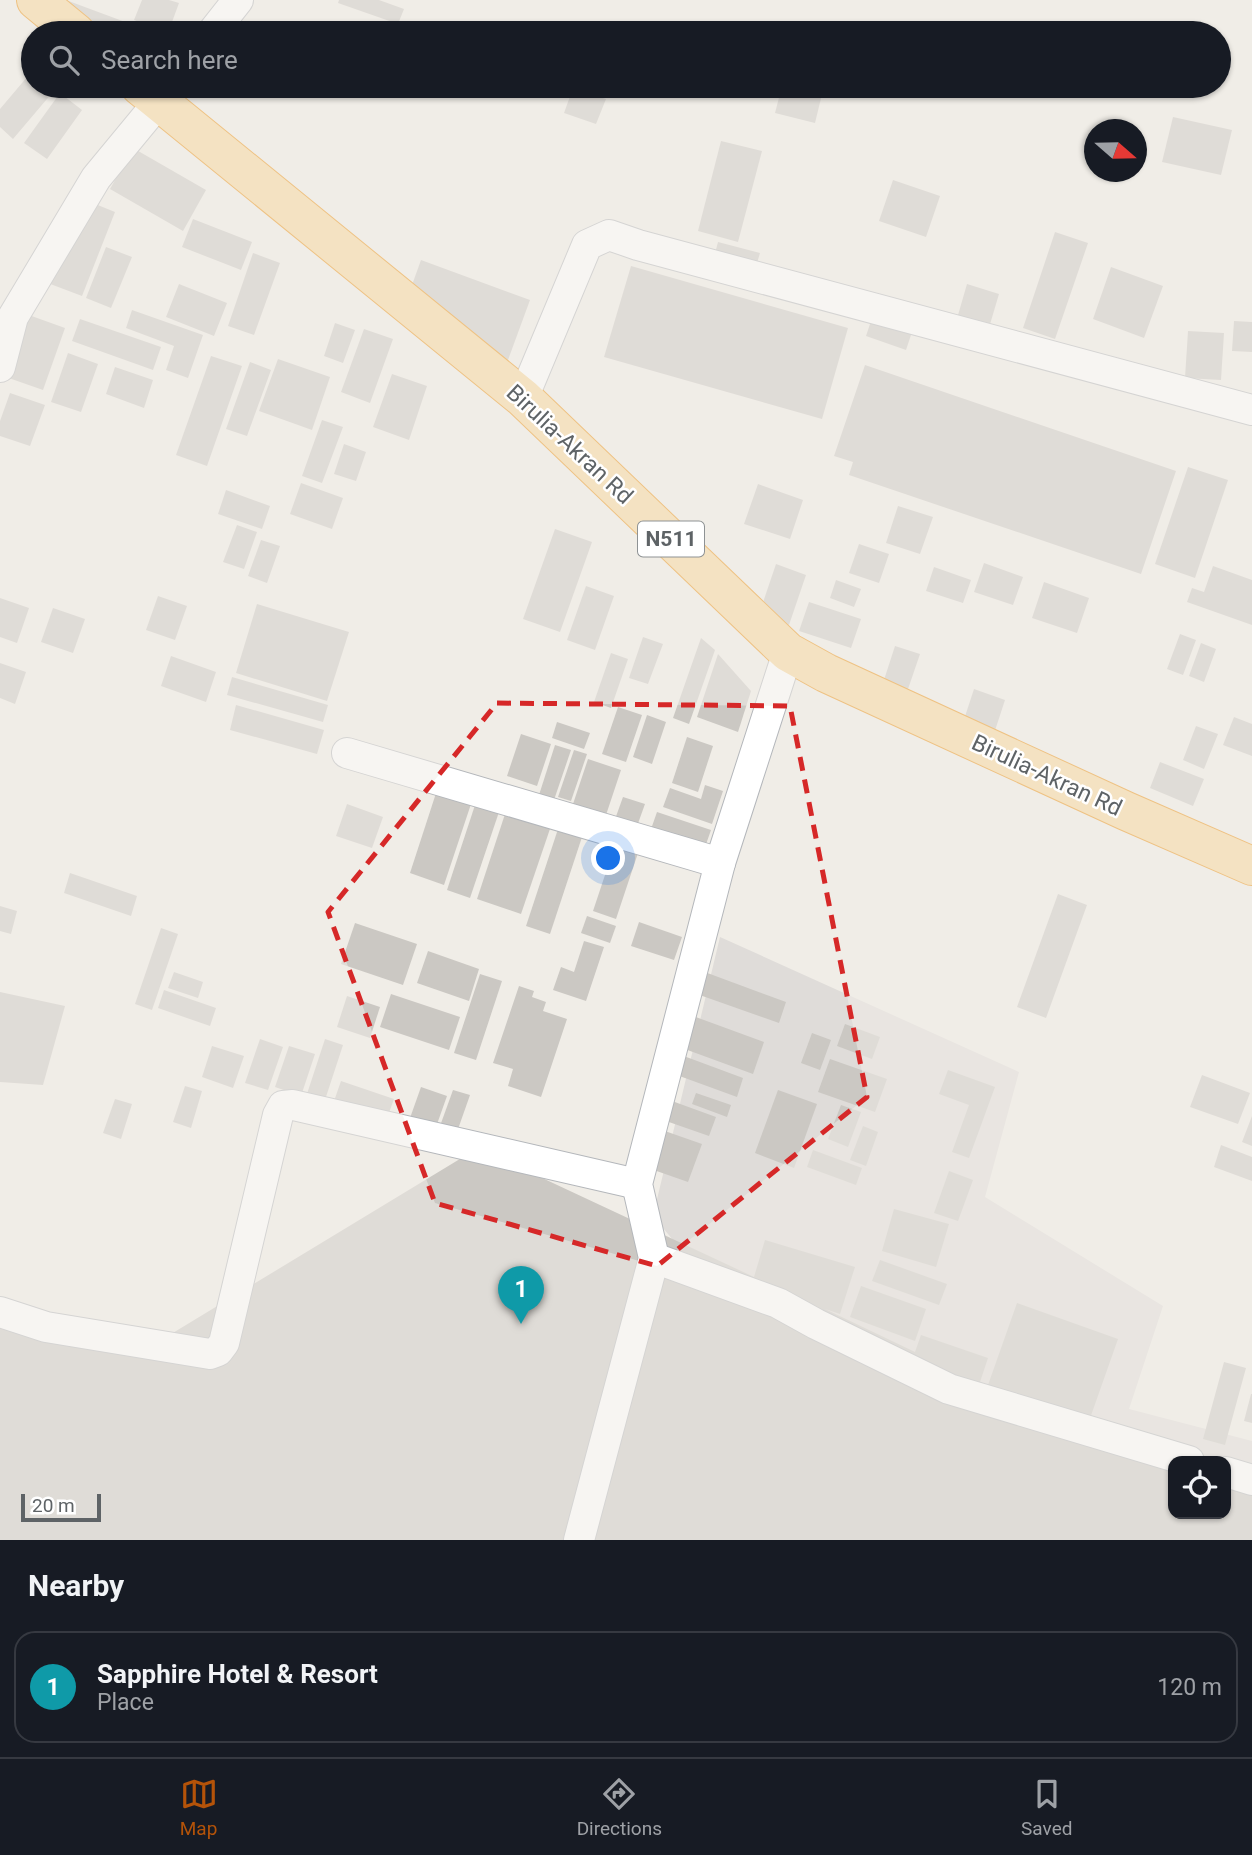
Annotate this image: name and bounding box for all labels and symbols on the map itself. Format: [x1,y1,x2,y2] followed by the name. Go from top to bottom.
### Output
[1084,119,1147,182] north arrow
[501,379,638,510] street label: Birulia-Akran Rd
[638,522,704,556] road number: N511
[967,729,1126,822] street label: Birulia-Akran Rd
[591,841,625,875] your location
[498,1266,544,1324] pin: 1
[21,1491,102,1523] scale bar

